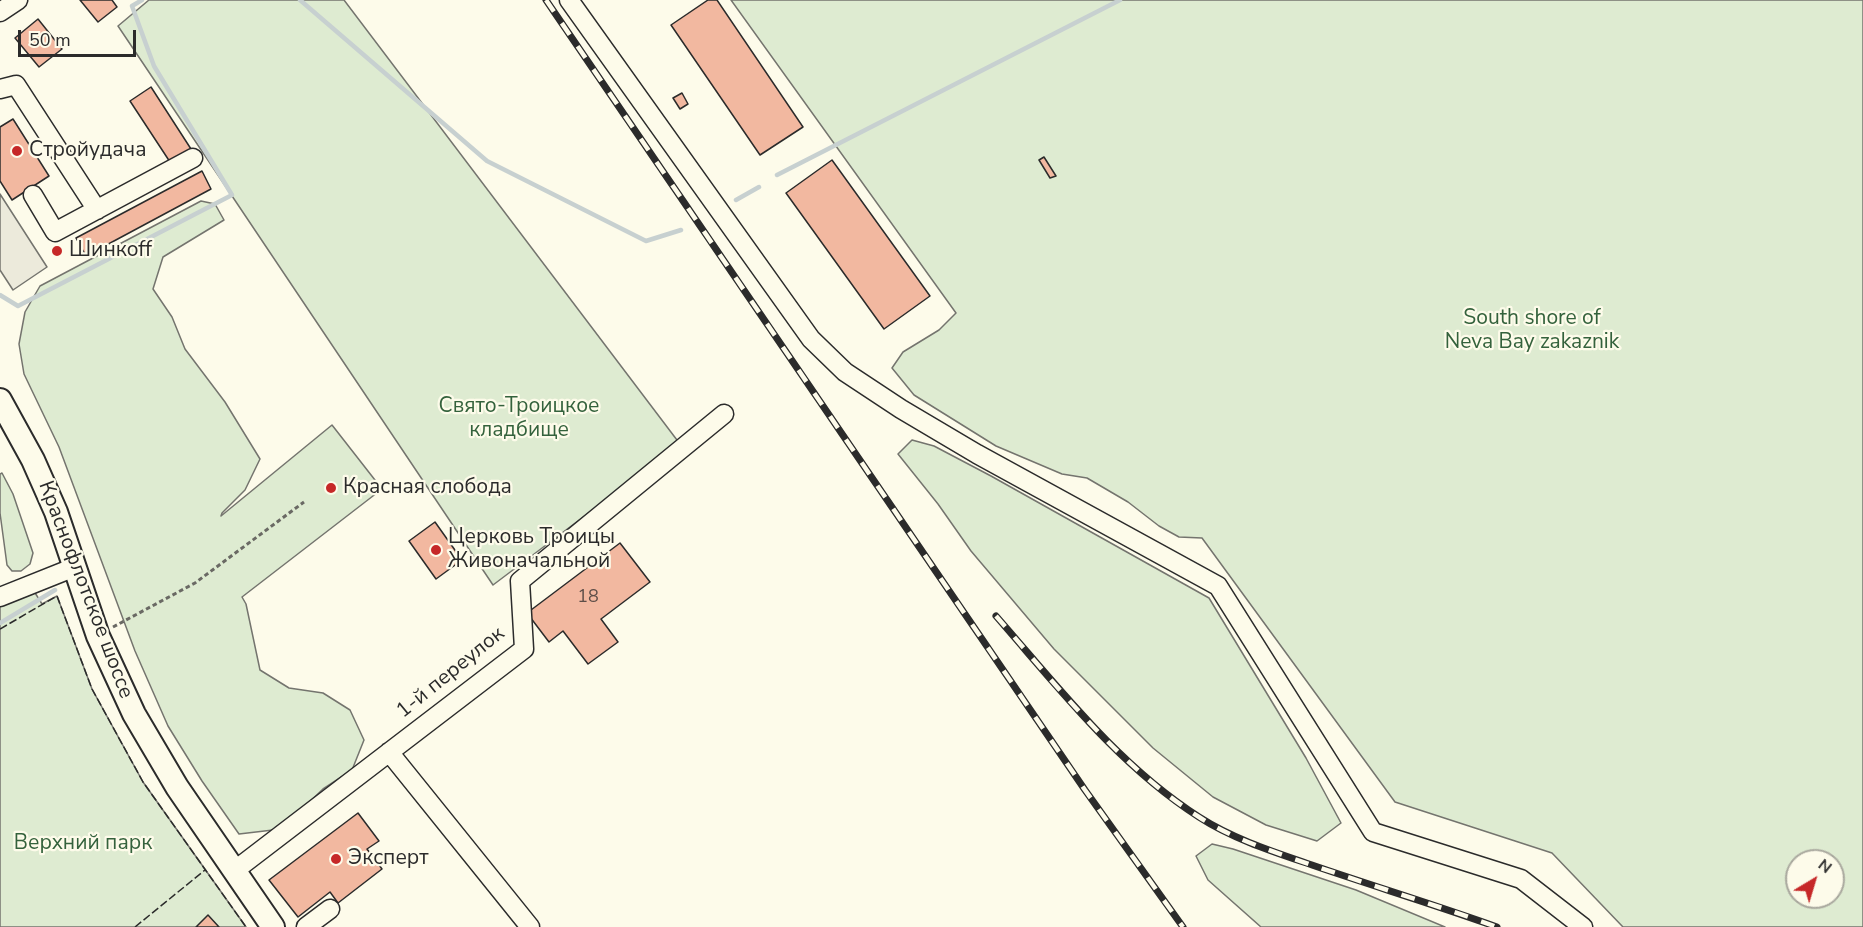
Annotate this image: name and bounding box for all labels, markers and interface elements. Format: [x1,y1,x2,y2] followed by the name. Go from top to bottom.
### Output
[21,18,140,56] scale bar
[29,28,71,52] text: 50 m
[29,138,146,164] place label: Стройудача
[10,144,24,158] marker: Стройудача
[69,238,152,264] place label: Шинкoff
[50,244,64,258] marker: Шинкoff
[1445,306,1619,356] park label: South shore of Neva Bay zakaznik
[439,394,599,444] park label: Свято-Троицкое кладбище
[343,475,512,501] place label: Красная слобода
[32,478,138,702] street label: Краснофлотское шоссе
[324,481,338,495] marker: Красная слобода
[448,525,615,575] place label: Церковь Троицы Живоначальной
[429,543,443,557] marker: Церковь Троицы Живоначальной
[577,587,599,609] house number: 18
[392,622,510,724] street label: 1-й переулок
[14,831,152,857] park label: Верхний парк
[348,846,429,872] place label: Эксперт
[1785,849,1845,909] north arrow
[329,852,343,866] marker: Эксперт
[1813,854,1836,879] text: N

